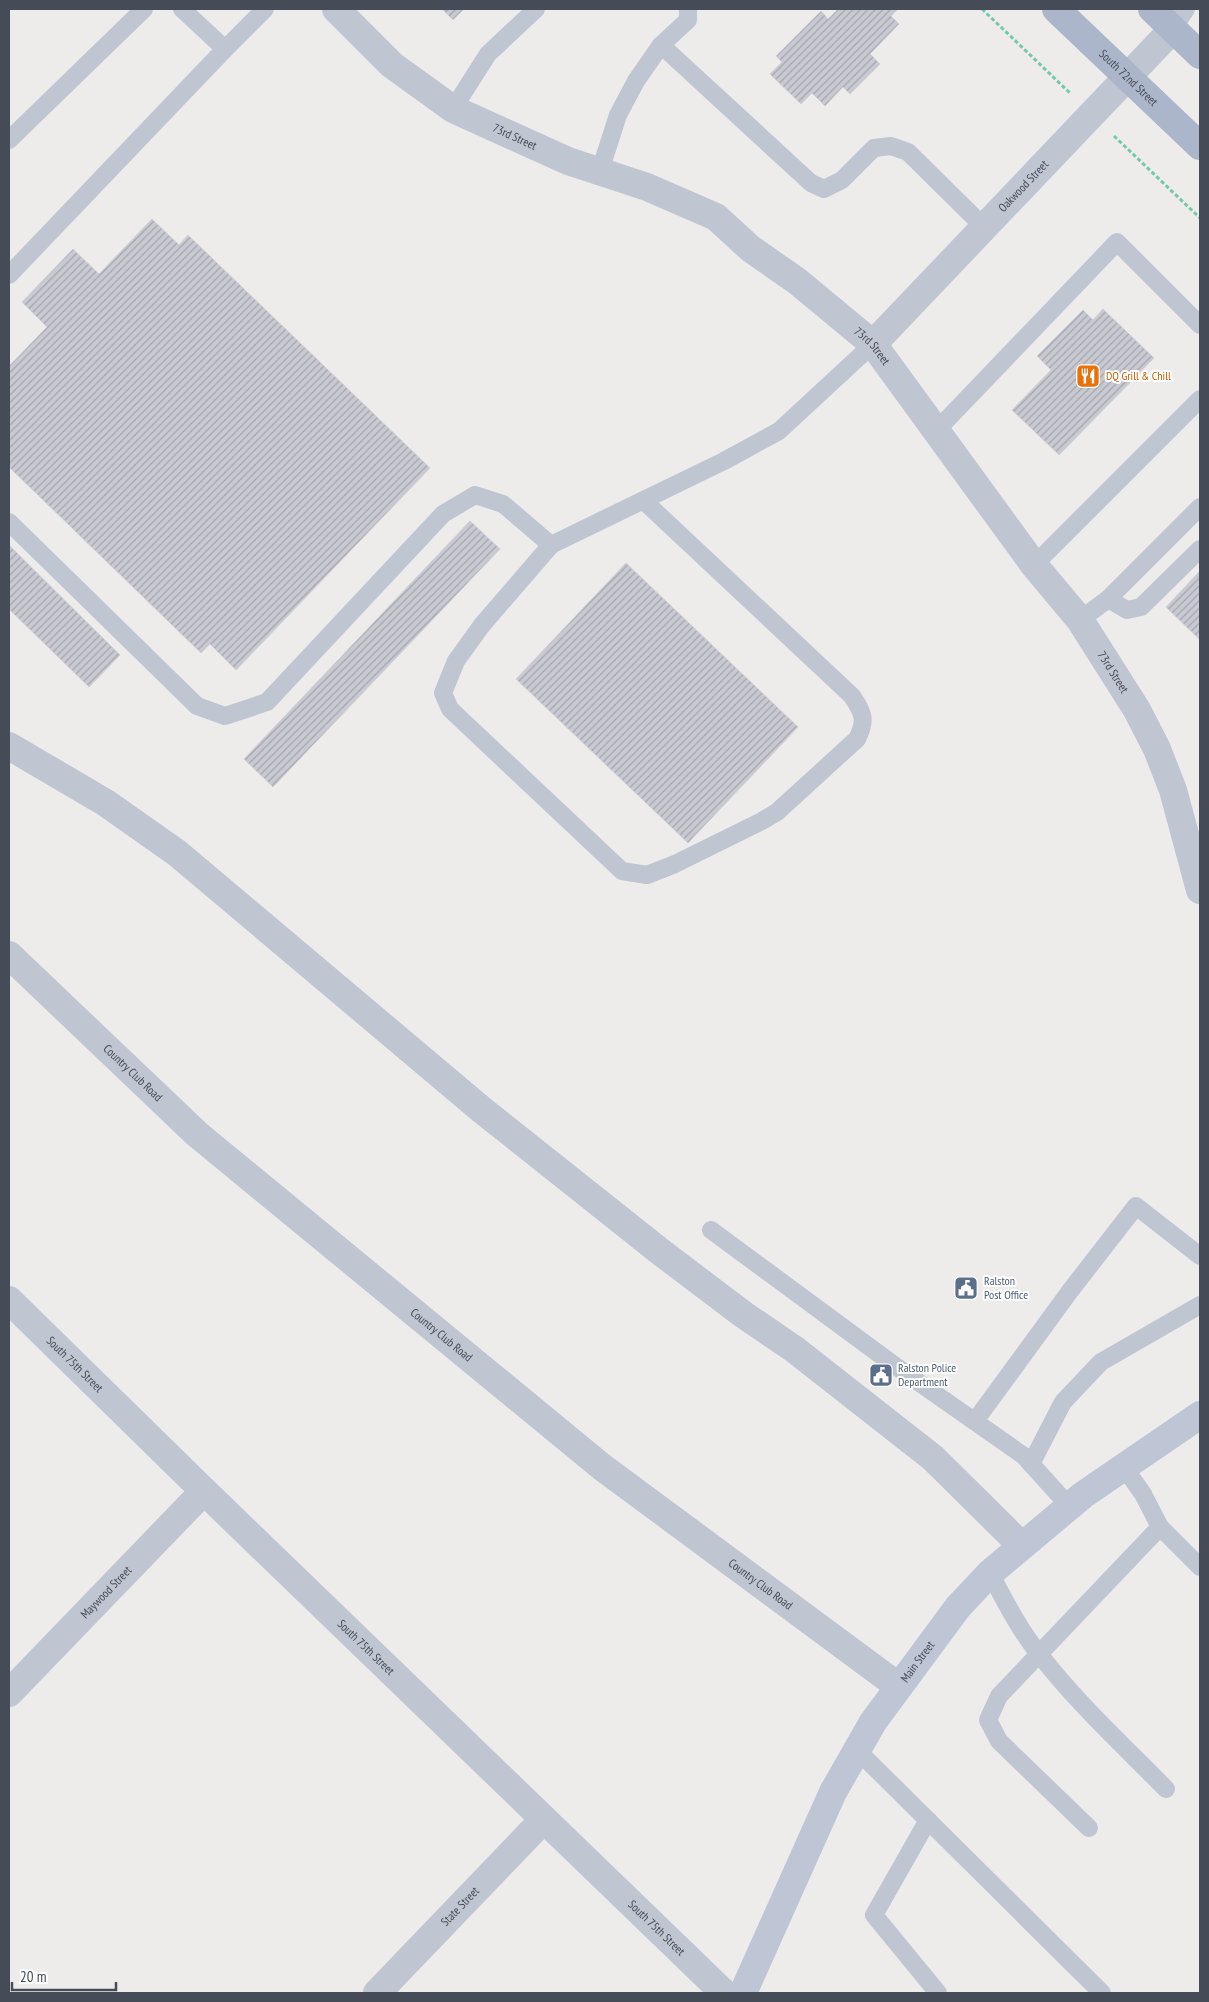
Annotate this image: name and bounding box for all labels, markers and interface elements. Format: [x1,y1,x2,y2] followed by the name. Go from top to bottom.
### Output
[1096,46,1162,109] street label: South 72nd Street
[490,120,540,153] street label: 73rd Street
[995,156,1052,215] street label: Oakwood Street
[851,323,894,368] street label: 73rd Street
[1075,363,1101,389] restaurant icon: DQ Grill & Chill
[1106,368,1171,383] place label: DQ Grill & Chill
[1095,648,1133,696] street label: 73rd Street
[101,1041,166,1104] street label: Country Club Road
[984,1273,1028,1302] place label: Ralston Post Office
[953,1275,979,1301] public building icon: Ralston Post Office
[408,1305,476,1364] street label: Country Club Road
[44,1333,107,1396] street label: South 75th Street
[898,1360,956,1389] place label: Ralston Police Department
[868,1362,894,1388] public building icon: Ralston Police Department
[726,1555,796,1612] street label: Country Club Road
[77,1562,135,1621] street label: Maywood Street
[335,1616,398,1678] street label: South 75th Street
[897,1637,938,1685] street label: Main Street
[437,1883,483,1929] street label: State Street
[625,1897,689,1959] street label: South 75th Street
[12,1960,116,1992] scale bar
[20,1967,46,1986] text: 20 m

